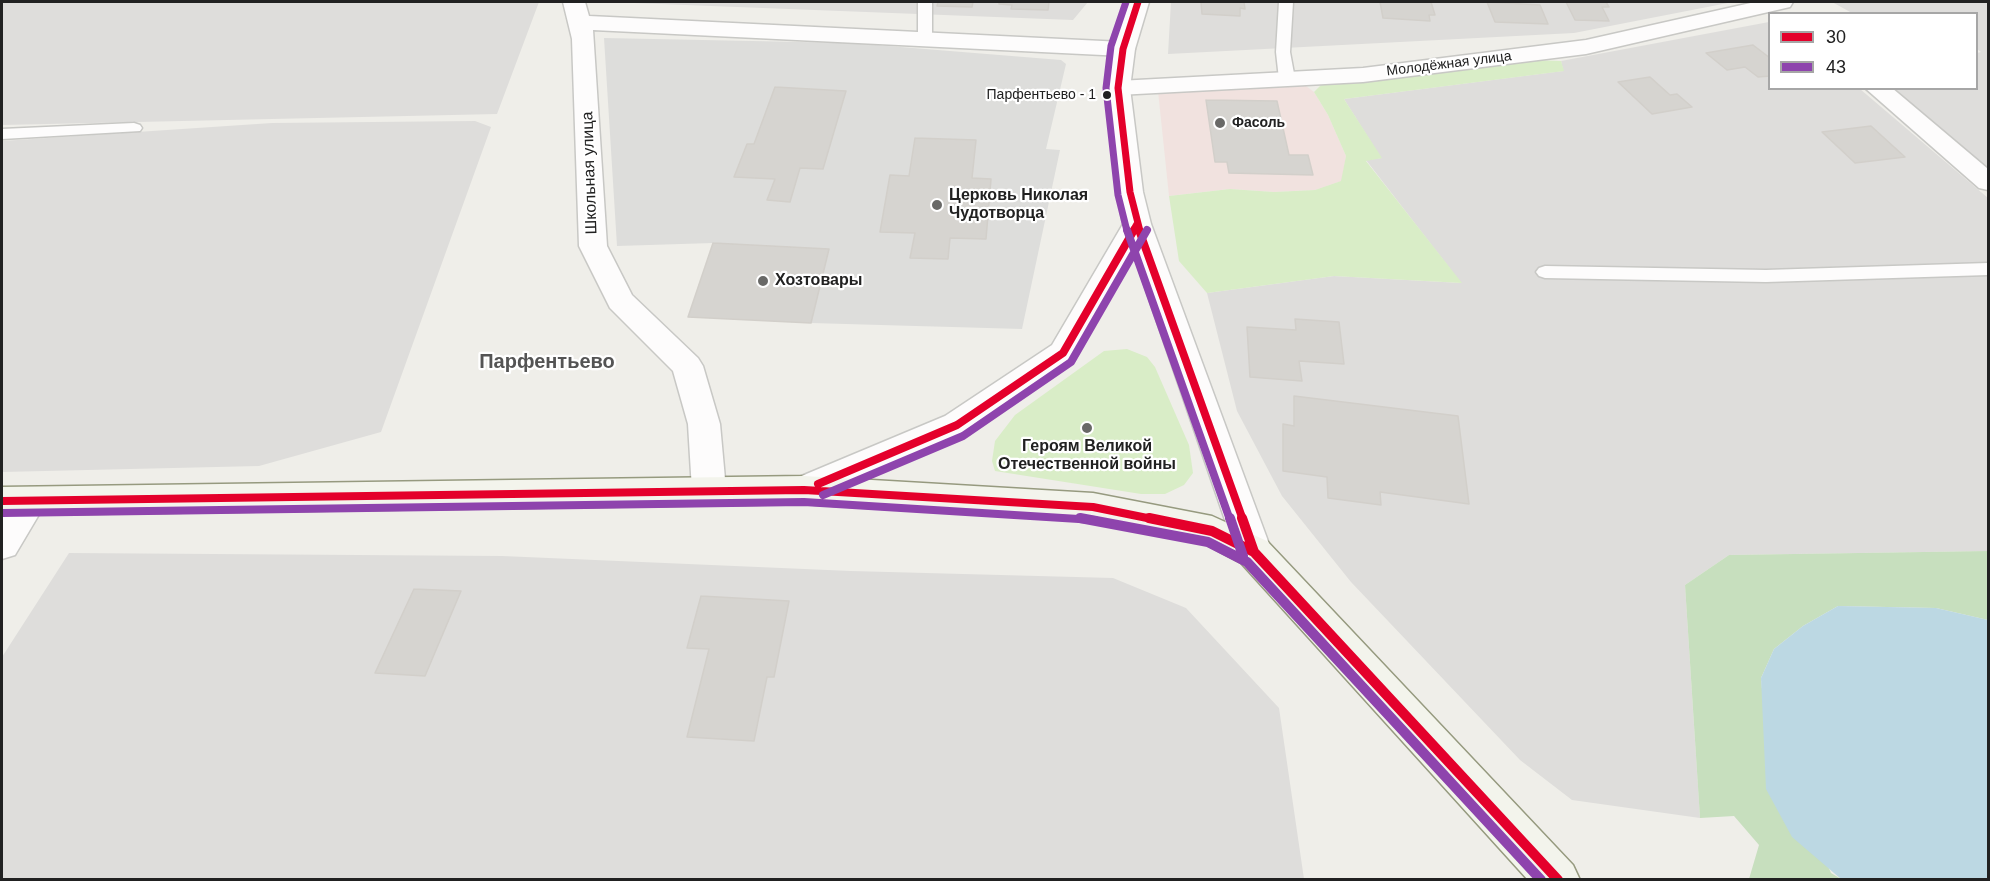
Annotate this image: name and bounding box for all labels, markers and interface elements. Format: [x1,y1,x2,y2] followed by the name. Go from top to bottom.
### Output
[1768,12,1978,90] legend
[1826,27,1846,47] text: 30
[1385,48,1513,80] street label: Молодёжная улица
[1826,57,1846,77] text: 43
[987,87,1096,103] place label: Парфентьево - 1
[1101,89,1113,101] marker: Парфентьево - 1
[578,111,602,235] street label: Школьная улица
[1232,115,1285,131] place label: Фасоль
[1213,116,1227,130] marker: Фасоль
[949,186,1088,224] place label: Церковь Николая Чудотворца
[930,198,944,212] marker: Церковь Николая Чудотворца
[775,271,862,291] place label: Хозтовары
[756,274,770,288] marker: Хозтовары
[479,350,615,374] district label: Парфентьево
[1080,421,1094,435] marker: Героям Великой Отечественной войны
[998,437,1176,475] place label: Героям Великой Отечественной войны

